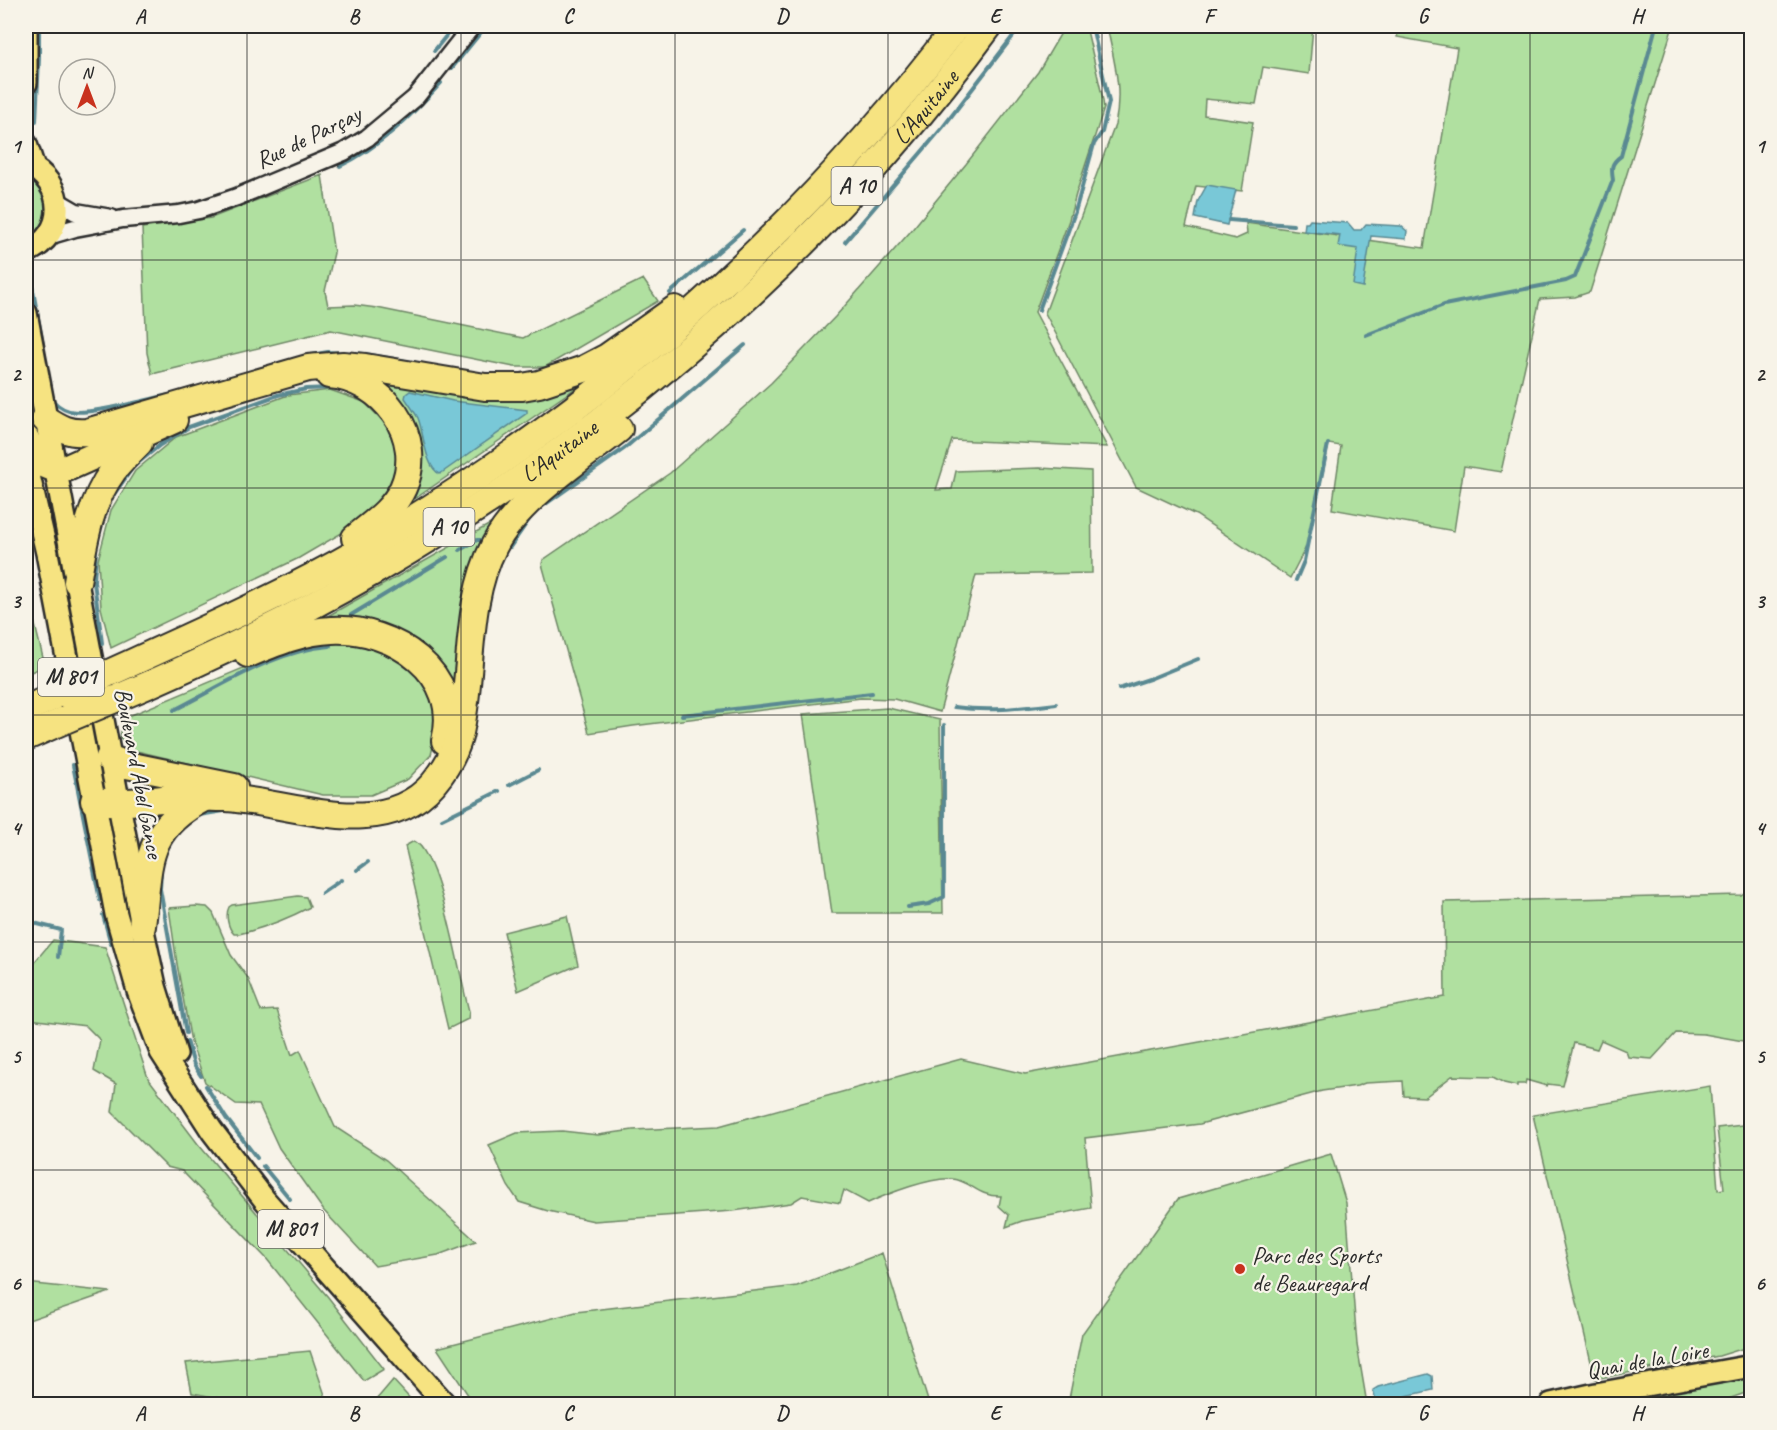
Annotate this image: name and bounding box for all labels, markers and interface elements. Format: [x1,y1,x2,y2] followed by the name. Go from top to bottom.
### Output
[135,4,147,29] text: A
[349,4,361,29] text: B
[563,4,575,29] text: C
[776,4,790,29] text: D
[990,4,1004,29] text: E
[1204,4,1218,29] text: F
[1418,4,1431,29] text: G
[1631,4,1646,29] text: H
[57,57,117,117] north arrow
[886,62,967,151] street label: L'Aquitaine
[82,63,95,83] text: N
[250,98,367,175] street label: Rue de Parçay
[12,134,23,159] text: 1
[1756,134,1767,159] text: 1
[832,167,882,205] road number: A 10
[12,362,23,387] text: 2
[1756,362,1767,387] text: 2
[515,412,606,489] street label: L'Aquitaine
[424,508,474,546] road number: A 10
[12,589,23,614] text: 3
[1756,589,1767,614] text: 3
[38,658,104,696] road number: M 801
[108,685,171,863] street label: Boulevard Abel Gance
[12,816,24,841] text: 4
[1756,816,1768,841] text: 4
[12,1044,23,1069] text: 5
[1756,1044,1767,1069] text: 5
[258,1210,324,1248] road number: M 801
[1252,1240,1383,1298] place label: Parc des Sports de Beauregard
[1233,1262,1247,1276] marker: Parc des Sports de Beauregard
[11,1271,22,1296] text: 6
[1755,1271,1766,1296] text: 6
[1584,1334,1712,1385] street label: Quai de la Loire
[135,1401,147,1426] text: A
[349,1401,361,1426] text: B
[563,1401,575,1426] text: C
[776,1401,790,1426] text: D
[990,1401,1004,1426] text: E
[1204,1401,1218,1426] text: F
[1418,1401,1431,1426] text: G
[1631,1401,1646,1426] text: H

